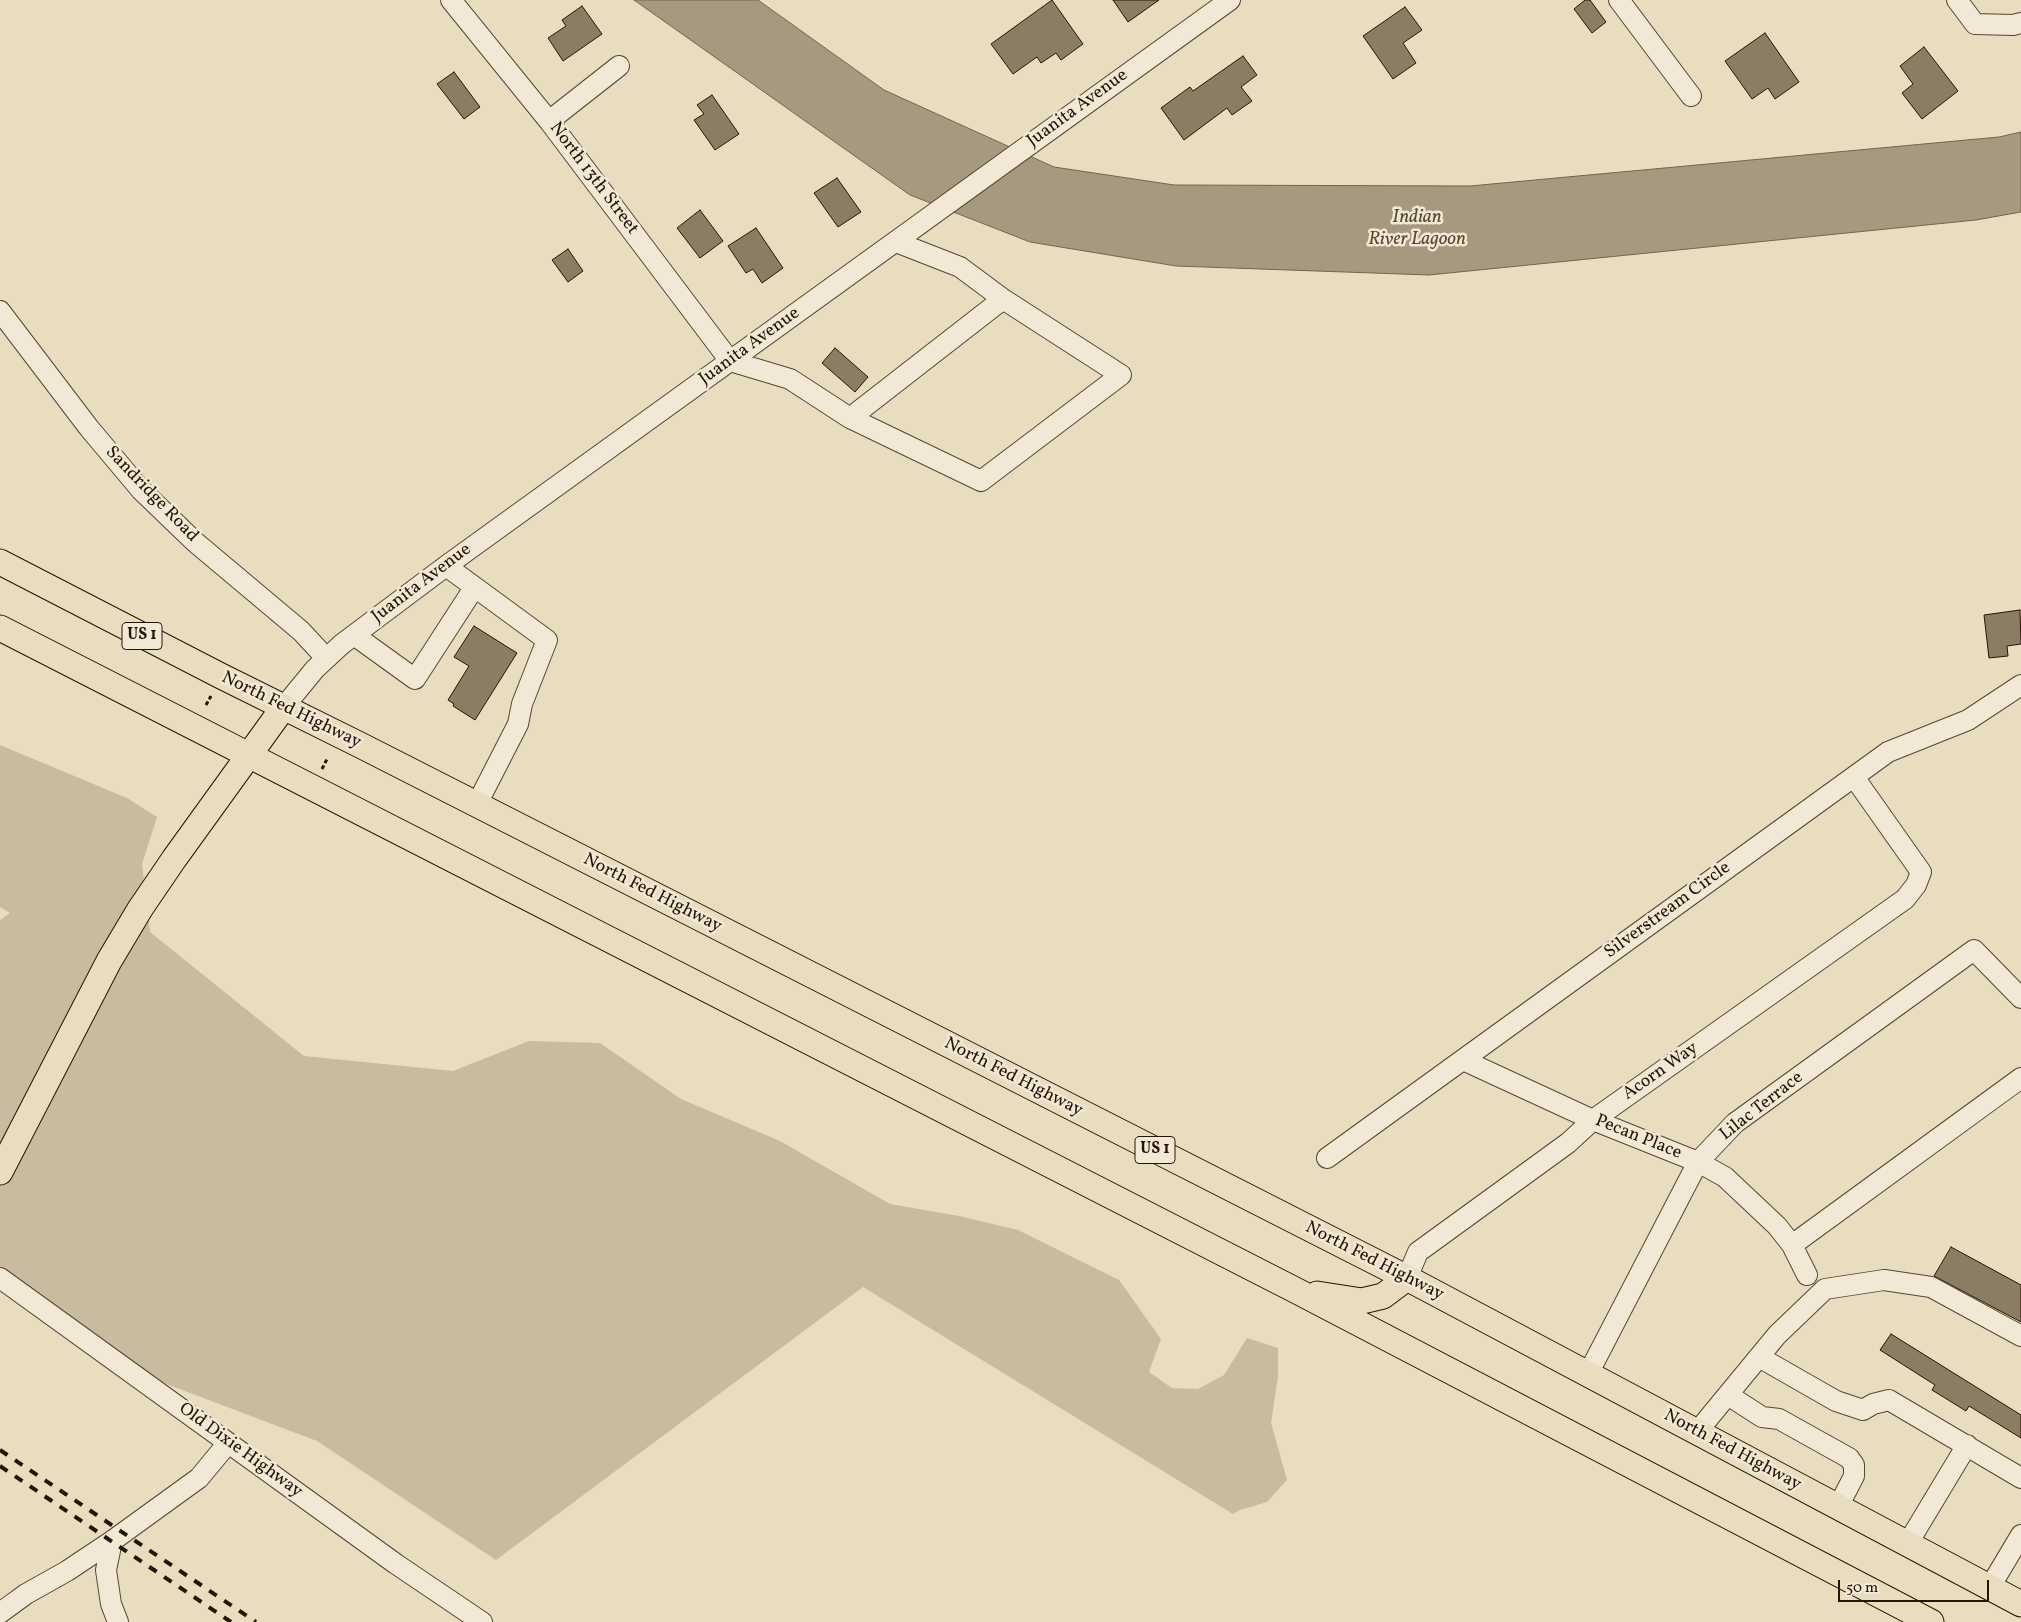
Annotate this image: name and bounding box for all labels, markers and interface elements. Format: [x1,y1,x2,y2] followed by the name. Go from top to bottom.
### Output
[1024,65,1132,153] street label: Juanita Avenue
[544,119,642,239] street label: North 13th Street
[1368,208,1466,252] water label: Indian River Lagoon
[696,303,804,391] street label: Juanita Avenue
[100,443,202,547] street label: Sandridge Road
[368,540,476,628] street label: Juanita Avenue
[122,622,162,650] road number: US 1
[218,668,364,754] street label: North Fed Highway
[579,850,725,938] street label: North Fed Highway
[1601,858,1735,964] street label: Silverstream Circle
[940,1034,1086,1122] street label: North Fed Highway
[1619,1038,1703,1106] street label: Acorn Way
[1716,1068,1808,1146] street label: Lilac Terrace
[1592,1111,1684,1165] street label: Pecan Place
[1135,1136,1175,1164] road number: US 1
[1301,1218,1447,1306] street label: North Fed Highway
[174,1399,306,1503] street label: Old Dixie Highway
[1659,1406,1805,1496] street label: North Fed Highway
[1841,1570,1992,1602] scale bar
[1846,1578,1878,1599] text: 50 m

